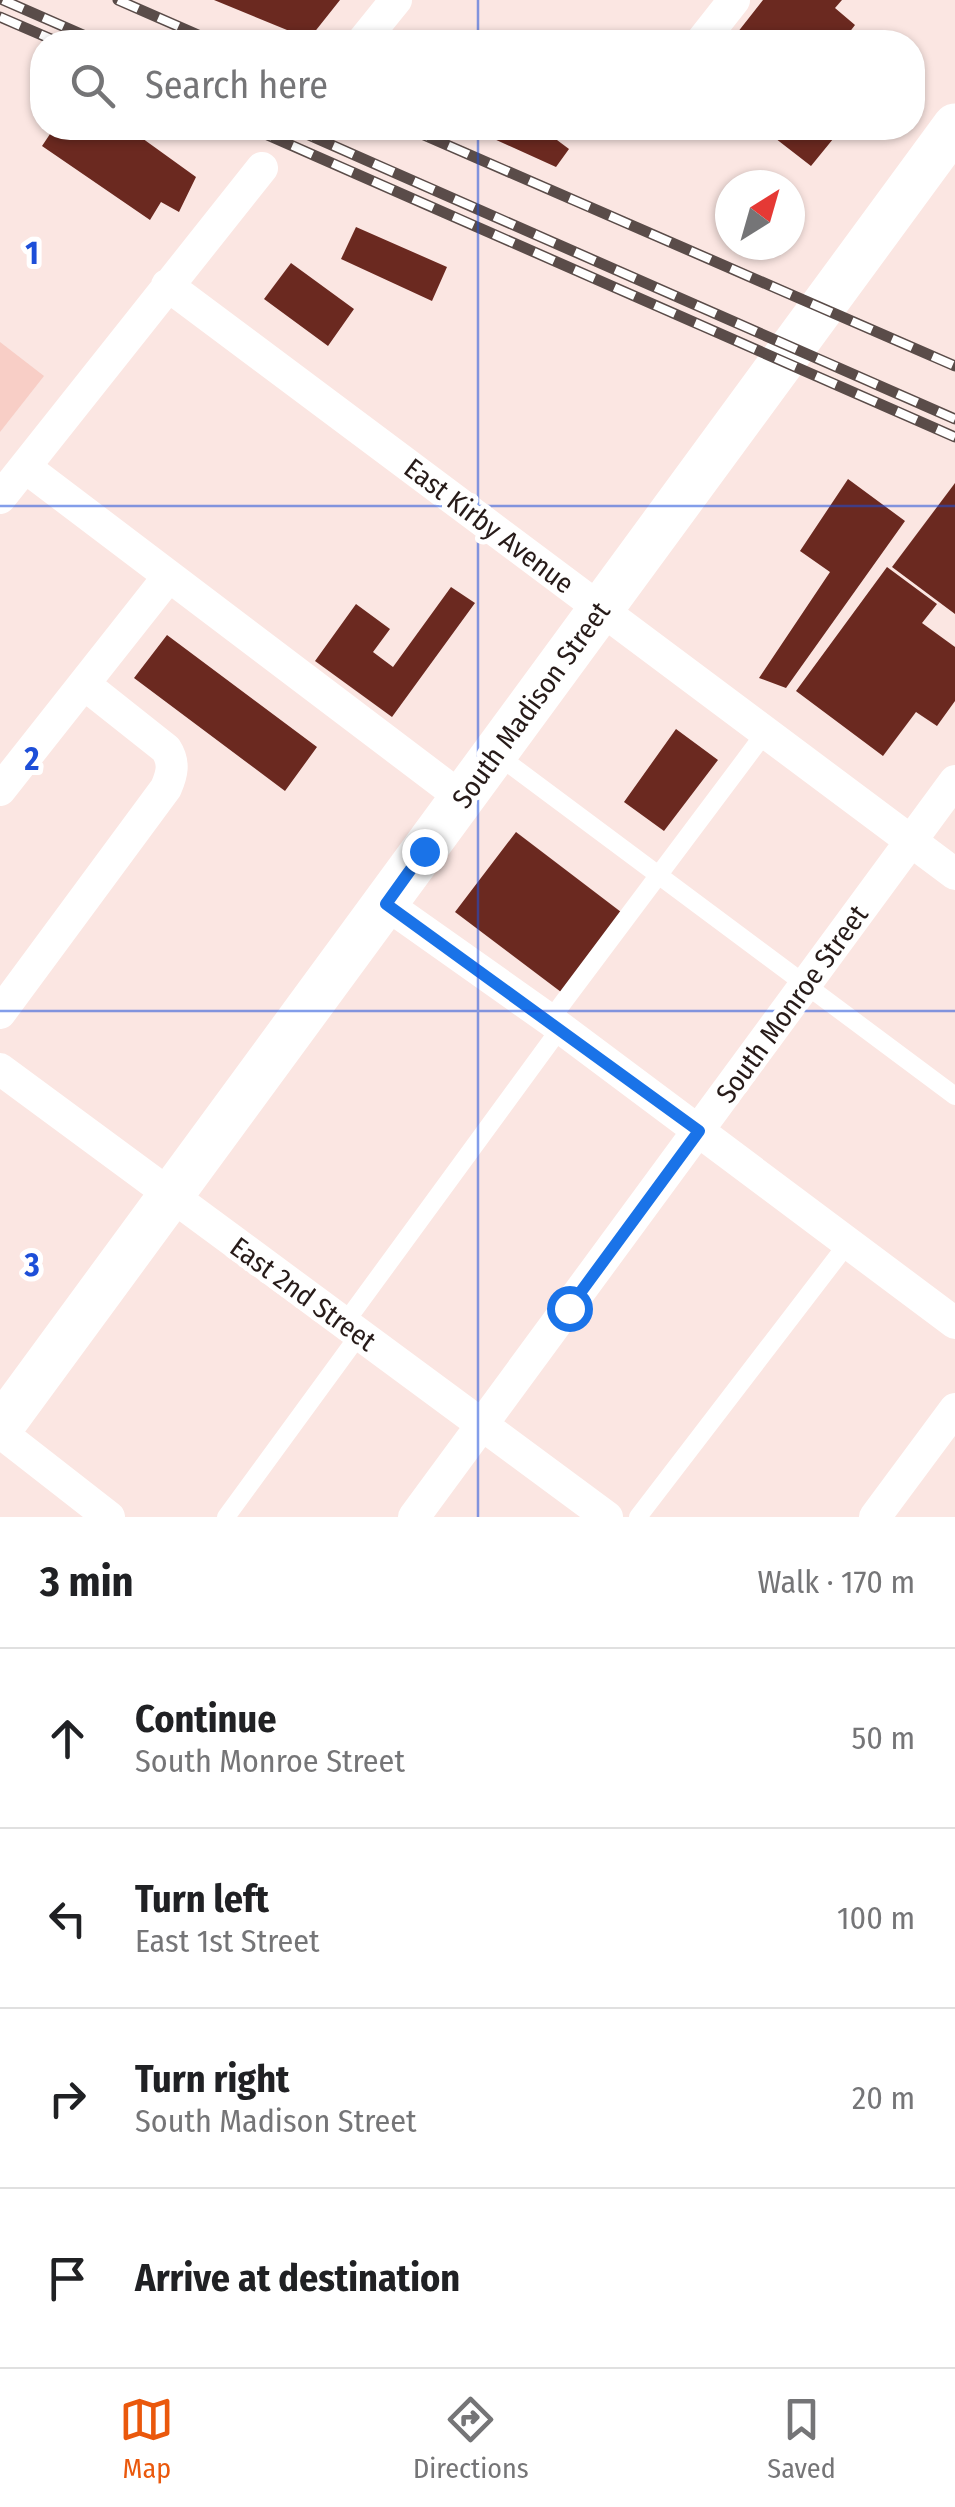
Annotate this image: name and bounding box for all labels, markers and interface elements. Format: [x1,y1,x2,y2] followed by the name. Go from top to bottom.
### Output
[30,30,925,140] search box
[65,58,120,113] icon: search
[145,62,328,108] text: Search here
[715,170,805,260] north arrow
[25,234,39,272] text: 1
[398,452,580,600] street label: East Kirby Avenue
[445,595,617,814] street label: South Madison Street
[24,740,40,778] text: 2
[402,829,448,875] route end
[709,898,875,1109] street label: South Monroe Street
[224,1230,383,1358] street label: East 2nd Street
[23,1246,40,1284] text: 3
[547,1286,593,1332] route start
[40,1557,134,1607] text: 3 min
[758,1563,915,1601] text: Walk · 170 m
[135,1696,276,1742] text: Continue
[40,1711,95,1766] icon: ahead
[852,1719,915,1757] text: 50 m
[135,1742,405,1780] text: South Monroe Street
[135,1876,269,1922] text: Turn left
[40,1891,95,1946] icon: left
[837,1899,915,1937] text: 100 m
[135,1922,320,1960] text: East 1st Street
[135,2056,289,2102] text: Turn right
[40,2071,95,2126] icon: right
[852,2079,915,2117] text: 20 m
[135,2102,417,2140] text: South Madison Street
[40,2251,95,2306] icon: arrive
[135,2255,460,2301] text: Arrive at destination
[119,2392,174,2485] tab: Map
[413,2392,529,2485] tab: Directions
[767,2392,836,2485] tab: Saved

